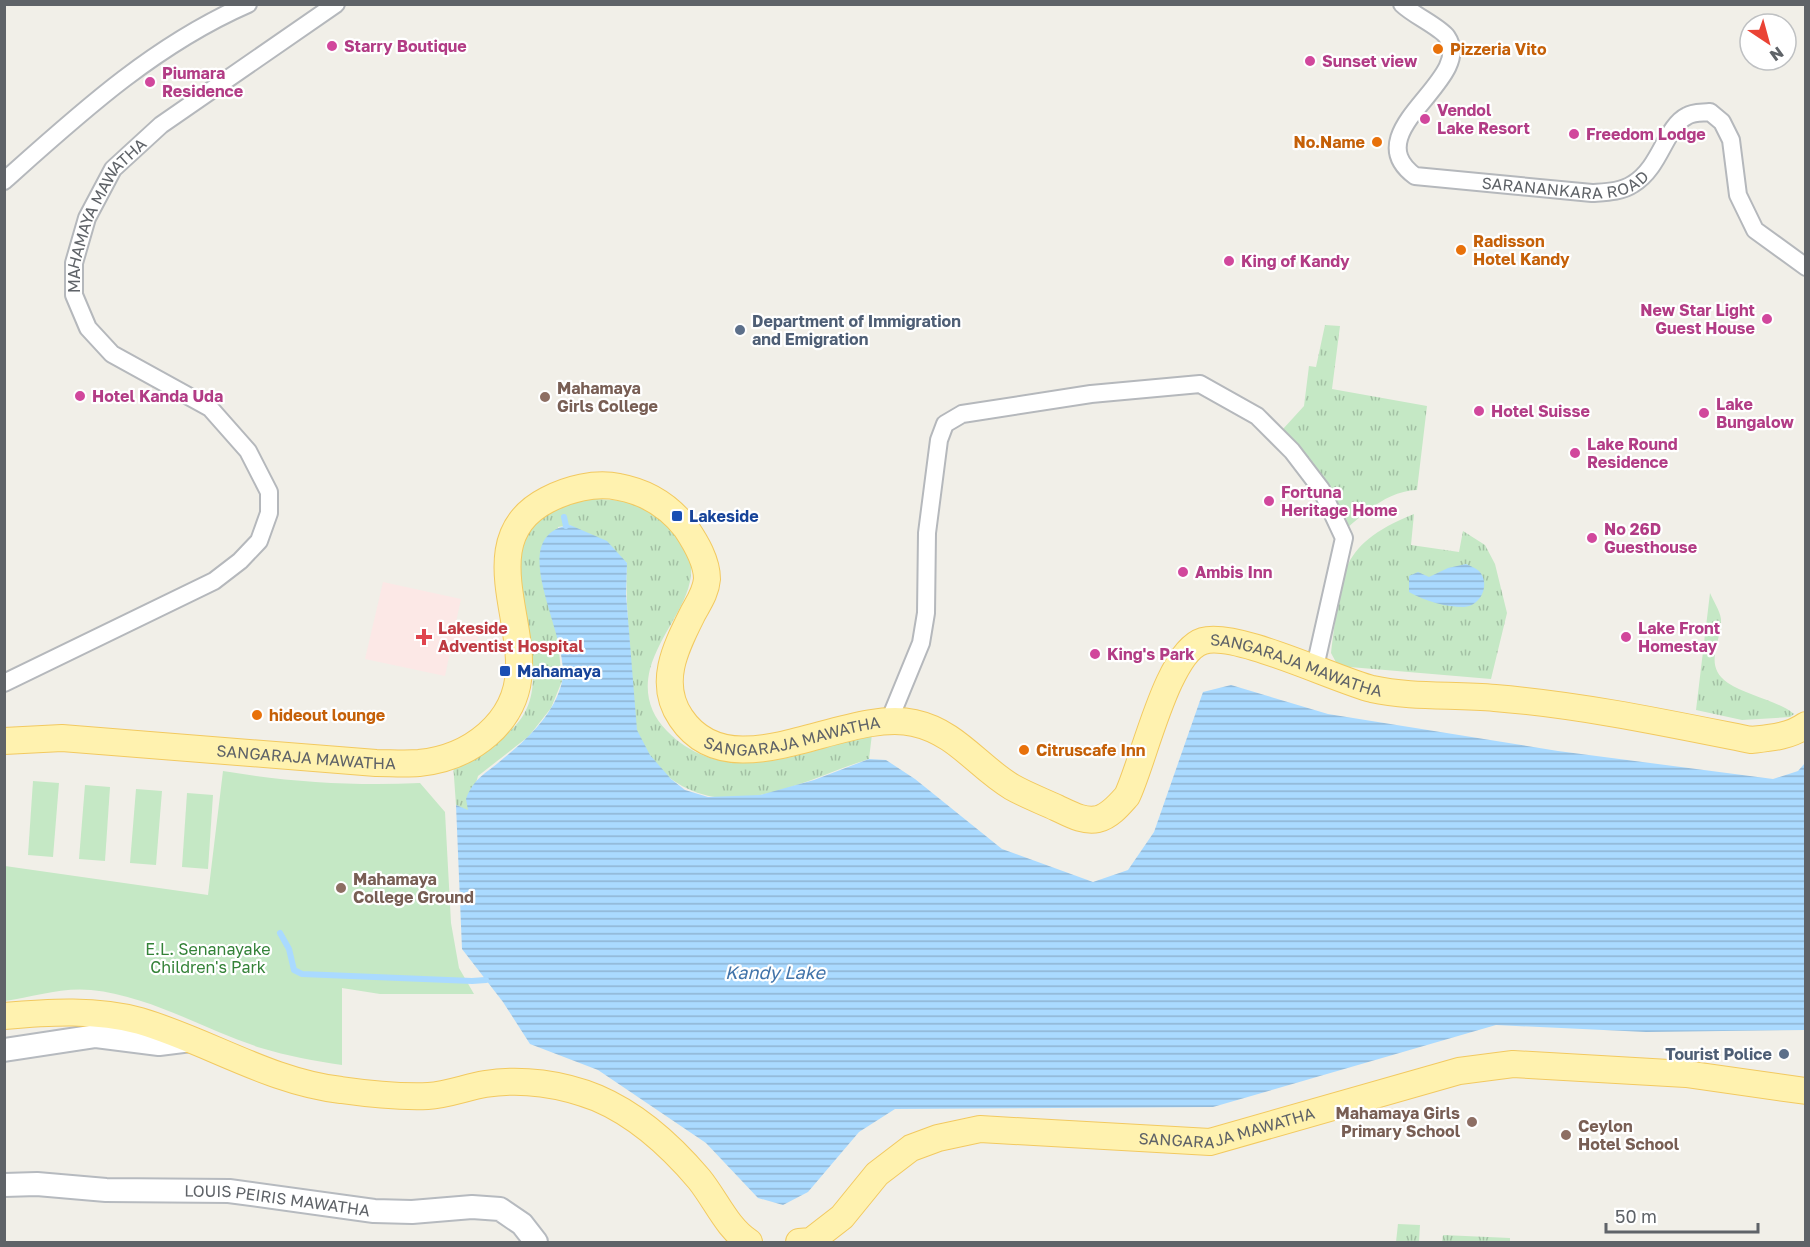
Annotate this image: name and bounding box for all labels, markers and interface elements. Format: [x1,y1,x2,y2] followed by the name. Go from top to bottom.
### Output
[1738,12,1798,72] north arrow
[344,36,467,56] place label: Starry Boutique
[325,39,339,53] marker: Starry Boutique
[1450,39,1547,59] place label: Pizzeria Vito
[1431,42,1445,56] marker: Pizzeria Vito
[1766,42,1788,66] text: N
[1322,51,1418,71] place label: Sunset view
[1303,54,1317,68] marker: Sunset view
[162,63,243,101] place label: Piumara Residence
[143,75,157,89] marker: Piumara Residence
[1437,100,1530,138] place label: Vendol Lake Resort
[1418,112,1432,126] marker: Vendol Lake Resort
[1586,124,1706,144] place label: Freedom Lodge
[1567,127,1581,141] marker: Freedom Lodge
[1294,132,1365,152] place label: No.Name
[63,133,151,293] street label: MAHAMAYA MAWATHA
[1370,135,1384,149] marker: No.Name
[1481,166,1653,203] street label: SARANANKARA ROAD
[1473,231,1570,269] place label: Radisson Hotel Kandy
[1454,243,1468,257] marker: Radisson Hotel Kandy
[1241,251,1350,271] place label: King of Kandy
[1222,254,1236,268] marker: King of Kandy
[1640,300,1755,338] place label: New Star Light Guest House
[752,311,961,349] place label: Department of Immigration and Emigration
[1760,312,1774,326] marker: New Star Light Guest House
[733,323,747,337] marker: Department of Immigration and Emigration
[557,378,658,416] place label: Mahamaya Girls College
[92,386,223,406] place label: Hotel Kanda Uda
[73,389,87,403] marker: Hotel Kanda Uda
[538,390,552,404] marker: Mahamaya Girls College
[1716,394,1794,432] place label: Lake Bungalow
[1491,401,1590,421] place label: Hotel Suisse
[1472,404,1486,418] marker: Hotel Suisse
[1697,406,1711,420] marker: Lake Bungalow
[1587,434,1678,472] place label: Lake Round Residence
[1568,446,1582,460] marker: Lake Round Residence
[1281,482,1397,520] place label: Fortuna Heritage Home
[1262,494,1276,508] marker: Fortuna Heritage Home
[689,506,759,526] place label: Lakeside
[670,509,684,523] marker: Lakeside
[1604,519,1697,557] place label: No 26D Guesthouse
[1585,531,1599,545] marker: No 26D Guesthouse
[1195,562,1272,582] place label: Ambis Inn
[1176,565,1190,579] marker: Ambis Inn
[438,618,584,656] place label: Lakeside Adventist Hospital
[1638,618,1720,656] place label: Lake Front Homestay
[415,628,433,646] marker: Lakeside Adventist Hospital
[1210,630,1384,701] street label: SANGARAJA MAWATHA
[1619,630,1633,644] marker: Lake Front Homestay
[1107,644,1195,664] place label: King's Park
[1088,647,1102,661] marker: King's Park
[517,661,601,681] place label: Mahamaya
[498,664,512,678] marker: Mahamaya
[269,705,385,725] place label: hideout lounge
[250,708,264,722] marker: hideout lounge
[701,712,882,760] street label: SANGARAJA MAWATHA
[216,740,396,773] street label: SANGARAJA MAWATHA
[1036,740,1145,760] place label: Citruscafe Inn
[1017,743,1031,757] marker: Citruscafe Inn
[353,869,474,907] place label: Mahamaya College Ground
[334,881,348,895] marker: Mahamaya College Ground
[145,939,271,977] park label: E.L. Senanayake Children's Park
[725,961,827,983] water label: Kandy Lake
[1665,1044,1772,1064] place label: Tourist Police
[1777,1047,1791,1061] marker: Tourist Police
[1138,1103,1317,1152] street label: SANGARAJA MAWATHA
[1335,1103,1461,1141] place label: Mahamaya Girls Primary School
[1465,1115,1479,1129] marker: Mahamaya Girls Primary School
[1578,1116,1680,1154] place label: Ceylon Hotel School
[1559,1128,1573,1142] marker: Ceylon Hotel School
[184,1181,372,1220] street label: LOUIS PEIRIS MAWATHA
[1606,1196,1758,1234] scale bar
[1615,1205,1657,1227] text: 50 m

